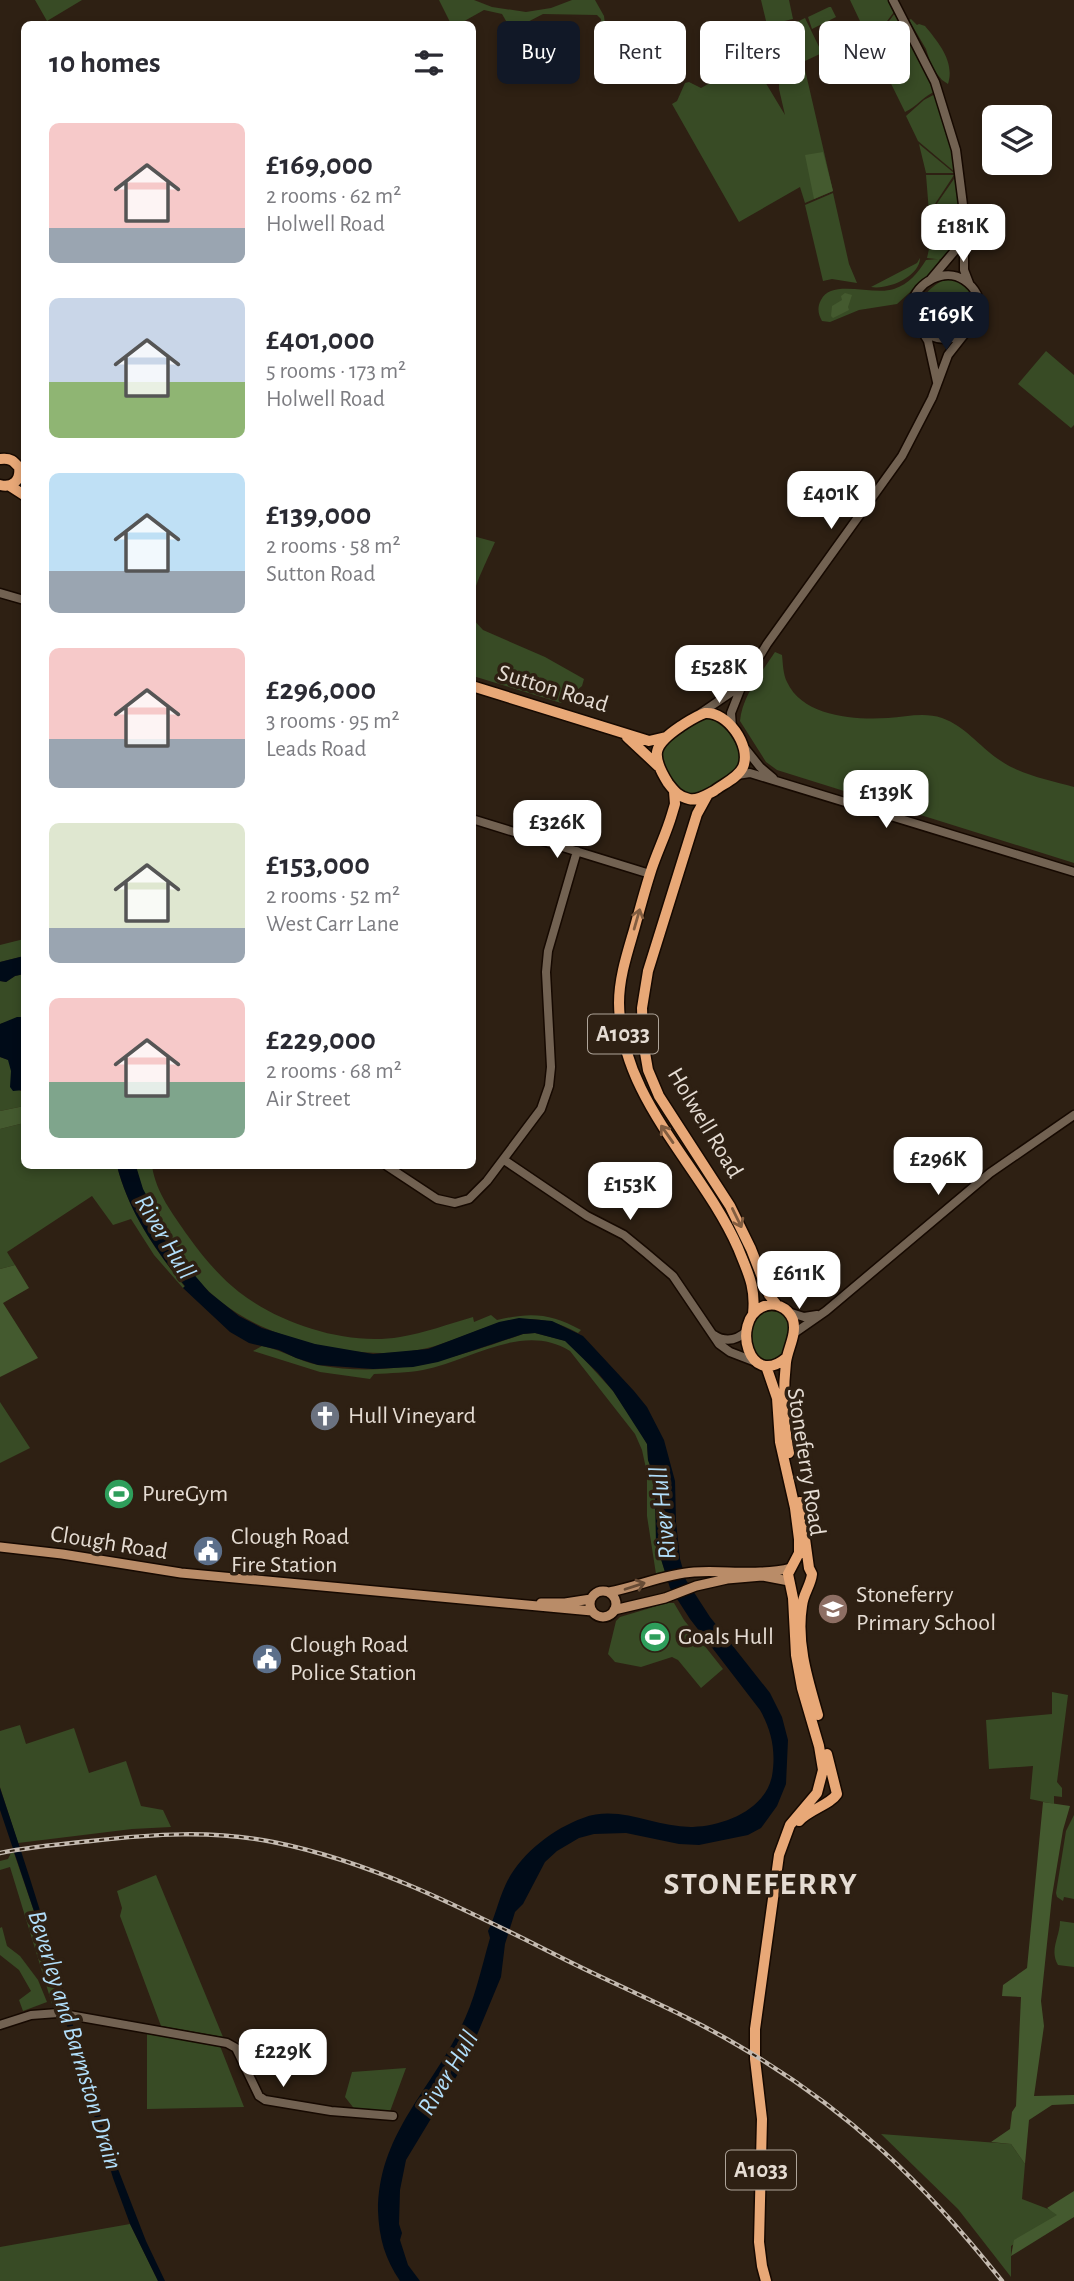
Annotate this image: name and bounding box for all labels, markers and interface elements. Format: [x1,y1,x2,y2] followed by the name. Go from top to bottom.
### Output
[497,21,580,84] chip: Buy
[594,21,686,84] chip: Rent
[700,21,805,84] chip: Filters
[819,21,910,84] chip: New
[410,44,448,82] icon: filters
[49,48,160,78] text: 10 homes
[982,105,1052,175] map controls
[982,105,1052,175] button: layers
[266,150,373,180] text: £169,000
[105,151,189,235] icon: home
[266,185,401,208] text: 2 rooms · 62 m²
[914,204,1012,264] pin: £181K
[266,213,385,236] text: Holwell Road
[937,215,989,238] text: £181K
[897,292,995,352] pin: £169K
[919,303,973,326] text: £169K
[266,325,375,355] text: £401,000
[105,326,189,410] icon: home
[266,360,406,383] text: 5 rooms · 173 m²
[266,388,385,411] text: Holwell Road
[782,472,880,531] pin: £401K
[803,482,859,505] text: £401K
[266,500,371,530] text: £139,000
[105,501,189,585] icon: home
[266,535,401,558] text: 2 rooms · 58 m²
[266,563,375,586] text: Sutton Road
[670,646,768,705] pin: £528K
[691,656,747,679] text: £528K
[495,661,611,717] street label: Sutton Road
[266,675,376,705] text: £296,000
[105,676,189,760] icon: home
[266,710,399,733] text: 3 rooms · 95 m²
[266,738,366,761] text: Leads Road
[837,770,935,830] pin: £139K
[860,781,913,804] text: £139K
[508,800,606,860] pin: £326K
[529,811,585,834] text: £326K
[266,850,370,880] text: £153,000
[105,851,189,935] icon: home
[266,885,400,908] text: 2 rooms · 52 m²
[632,908,645,930] one-way arrow
[266,913,399,936] text: West Carr Lane
[588,1015,658,1054] road number: A1033
[266,1025,376,1055] text: £229,000
[105,1026,189,1110] icon: home
[266,1060,402,1083] text: 2 rooms · 68 m²
[663,1064,747,1182] street label: Holwell Road
[266,1088,350,1111] text: Air Street
[660,1125,674,1144] one-way arrow
[889,1138,987,1197] pin: £296K
[910,1148,966,1171] text: £296K
[581,1162,679,1222] pin: £153K
[604,1173,656,1196] text: £153K
[130,1190,200,1284] water label: River Hull
[730,1207,744,1228] one-way arrow
[750,1252,848,1311] pin: £611K
[773,1262,825,1285] text: £611K
[782,1386,830,1538] street label: Stoneferry Road
[308,1399,342,1433] church icon: Hull Vineyard
[348,1404,476,1428] place label: Hull Vineyard
[645,1465,681,1561] water label: River Hull
[102,1477,136,1511] sports icon: PureGym
[142,1482,228,1506] place label: PureGym
[49,1522,169,1564] street label: Clough Road
[231,1525,349,1577] place label: Clough Road Fire Station
[191,1534,225,1568] public building icon: Clough Road Fire Station
[623,1579,645,1591] one-way arrow
[856,1583,996,1635] place label: Stoneferry Primary School
[816,1592,850,1626] school or university icon: Stoneferry Primary School
[638,1620,672,1654] sports icon: Goals Hull
[678,1625,774,1649] place label: Goals Hull
[290,1633,417,1685] place label: Clough Road Police Station
[250,1642,284,1676] public building icon: Clough Road Police Station
[663,1868,859,1900] district label: STONEFERRY
[23,1907,127,2173] water label: Beverley and Barmston Drain
[413,2026,483,2120] water label: River Hull
[234,2030,332,2089] pin: £229K
[255,2040,311,2063] text: £229K
[726,2150,796,2190] road number: A1033

